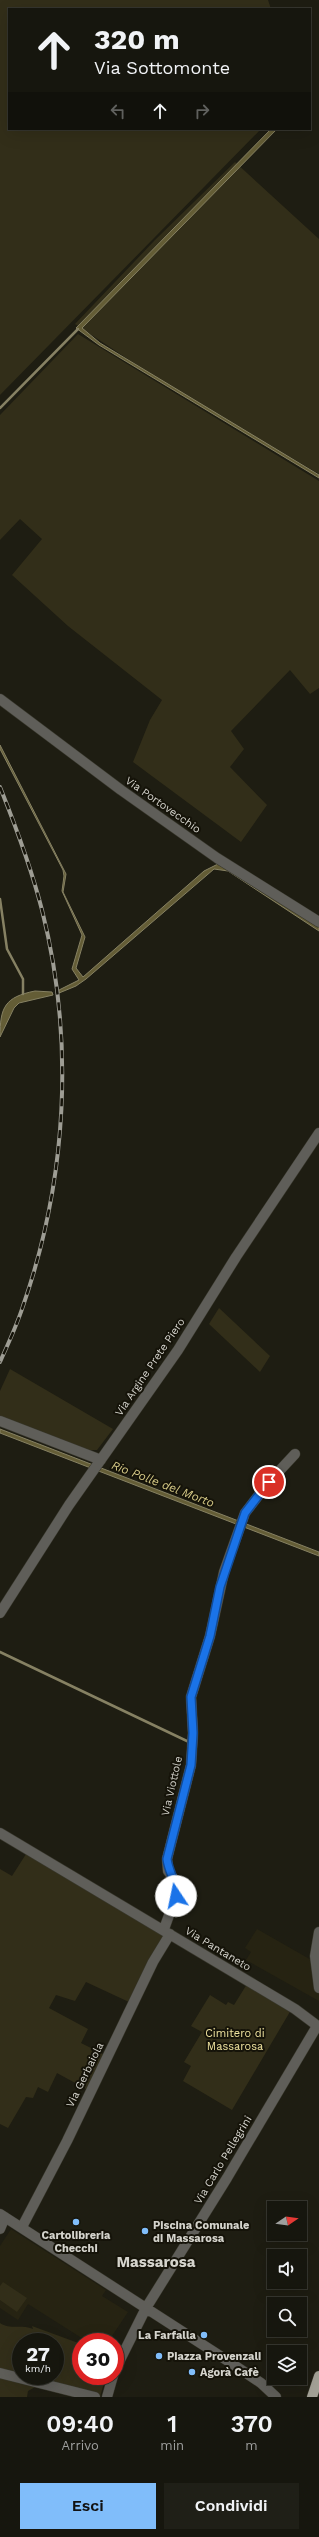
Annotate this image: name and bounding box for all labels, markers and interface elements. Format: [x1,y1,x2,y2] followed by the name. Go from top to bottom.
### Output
[94,23,180,56] text: 320 m
[28,24,80,76] icon: ahead
[94,57,230,78] text: Via Sottomonte
[107,100,129,122] icon: left
[149,100,171,122] icon: ahead
[191,100,213,122] icon: right
[123,774,203,836] street label: Via Portovecchio
[112,1316,188,1418] street label: Via Argine Prete Piero
[110,1458,216,1510] water label: Rio Polle del Morto
[252,1465,286,1499] pin
[258,1471,280,1493] icon: arrive
[159,1755,185,1817] street label: Via Viottole
[155,1875,197,1917] position arrow
[183,1924,253,1974] street label: Via Pantaneto
[205,2027,265,2053] park label: Cimitero di Massarosa
[64,2040,106,2110] street label: Via Gerbaiola
[191,2113,255,2207] street label: Via Carlo Pellegrini
[267,2201,307,2241] north arrow
[267,2201,307,2385] map controls
[71,2217,81,2227] marker: Cartolibreria Checchi
[153,2219,249,2245] place label: Piscina Comunale di Massarosa
[140,2226,150,2236] marker: Piscina Comunale di Massarosa
[42,2229,111,2255] place label: Cartolibreria Checchi
[267,2249,307,2289] button: sound
[117,2253,196,2271] district label: Massarosa
[267,2297,307,2337] button: search
[138,2329,197,2342] place label: La Farfalla
[199,2330,209,2340] marker: La Farfalla
[72,2333,124,2385] speed limit sign: 30
[26,2342,50,2366] text: 27
[267,2345,307,2385] button: layers
[167,2350,261,2363] place label: Piazza Provenzali
[154,2351,164,2361] marker: Piazza Provenzali
[25,2363,51,2374] text: km/h
[200,2366,259,2379] place label: Agorà Cafè
[187,2367,197,2377] marker: Agorà Cafè
[46,2410,114,2438] text: 09:40
[167,2410,177,2438] text: 1
[230,2410,273,2438] text: 370
[62,2438,99,2453] text: Arrivo
[160,2438,184,2453] text: min
[245,2438,258,2453] text: m
[20,2483,156,2529] button: Esci
[164,2483,299,2529] button: Condividi

